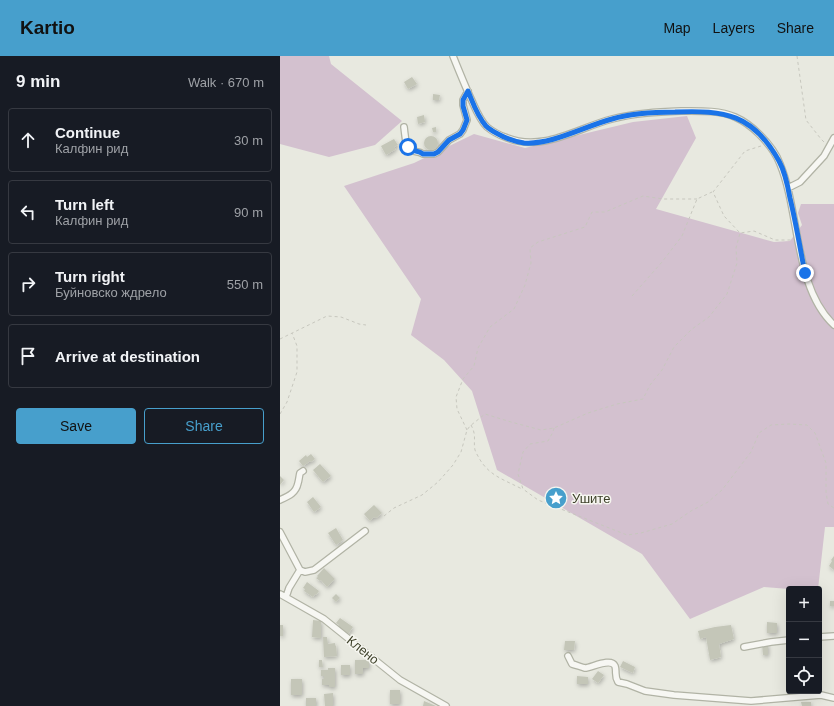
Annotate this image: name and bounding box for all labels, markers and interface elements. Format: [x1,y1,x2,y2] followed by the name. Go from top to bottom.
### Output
[20,17,75,38] text: Kartio
[663,20,691,36] text: Map
[713,20,755,36] text: Layers
[777,20,814,36] text: Share
[16,72,60,91] text: 9 min
[188,75,264,90] text: Walk · 670 m
[55,124,120,141] text: Continue
[17,129,39,151] icon: ahead
[234,133,263,148] text: 30 m
[399,138,417,156] route start
[55,141,128,156] text: Калфин рид
[55,196,114,213] text: Turn left
[17,201,39,223] icon: left
[234,205,263,220] text: 90 m
[55,213,128,228] text: Калфин рид
[796,264,814,282] route end
[55,268,125,285] text: Turn right
[17,273,39,295] icon: right
[227,277,263,292] text: 550 m
[55,285,167,300] text: Буйновско ждрело
[17,345,39,367] icon: arrive
[55,348,200,365] text: Arrive at destination
[16,408,136,444] button: Save
[144,408,264,444] button: Share
[543,485,569,511] place icon: Ушите
[572,491,610,506] place label: Ушите
[786,586,822,694] map controls
[786,586,822,622] button: +
[786,622,822,658] button: −
[344,633,382,667] street label: Клено
[786,658,822,694] button: locate

